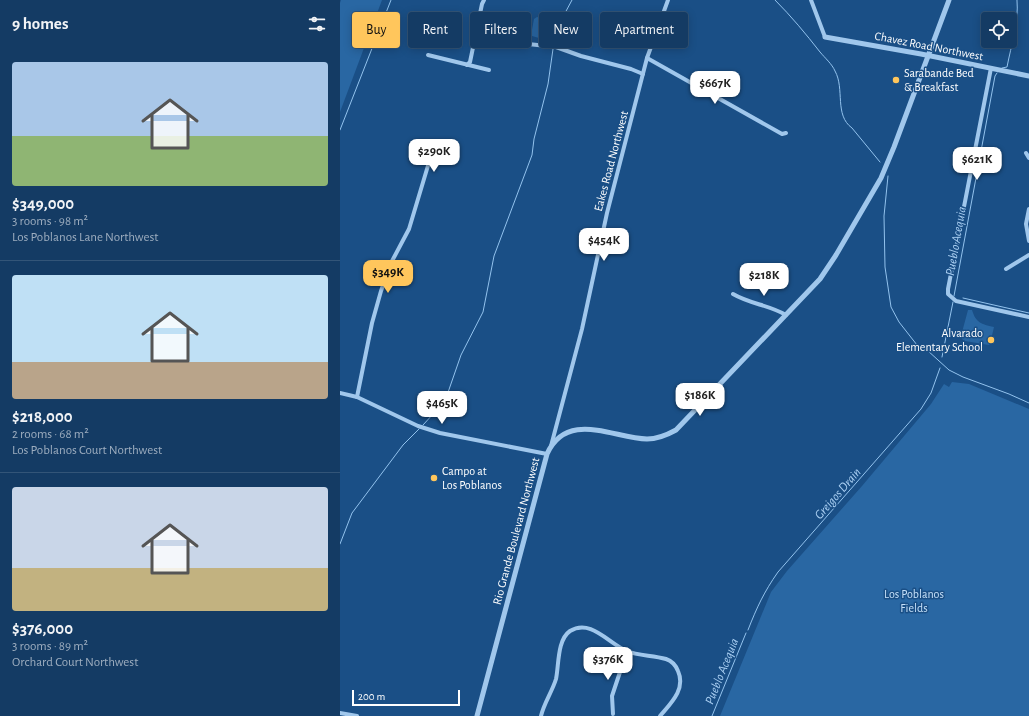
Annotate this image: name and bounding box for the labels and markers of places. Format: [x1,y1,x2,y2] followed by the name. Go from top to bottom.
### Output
[904,67,974,93] place label: Sarabande Bed & Breakfast
[687,71,743,105] pin: $667K
[891,75,901,85] marker: Sarabande Bed & Breakfast
[406,139,462,173] pin: $290K
[949,147,1005,181] pin: $621K
[576,228,632,262] pin: $454K
[360,260,416,294] pin: $349K
[736,263,792,297] pin: $218K
[896,327,983,354] place label: Alvarado Elementary School
[986,335,996,345] marker: Alvarado Elementary School
[672,383,728,417] pin: $186K
[414,391,470,425] pin: $465K
[442,465,502,491] place label: Campo at Los Poblanos
[429,473,439,483] marker: Campo at Los Poblanos
[580,647,636,681] pin: $376K

